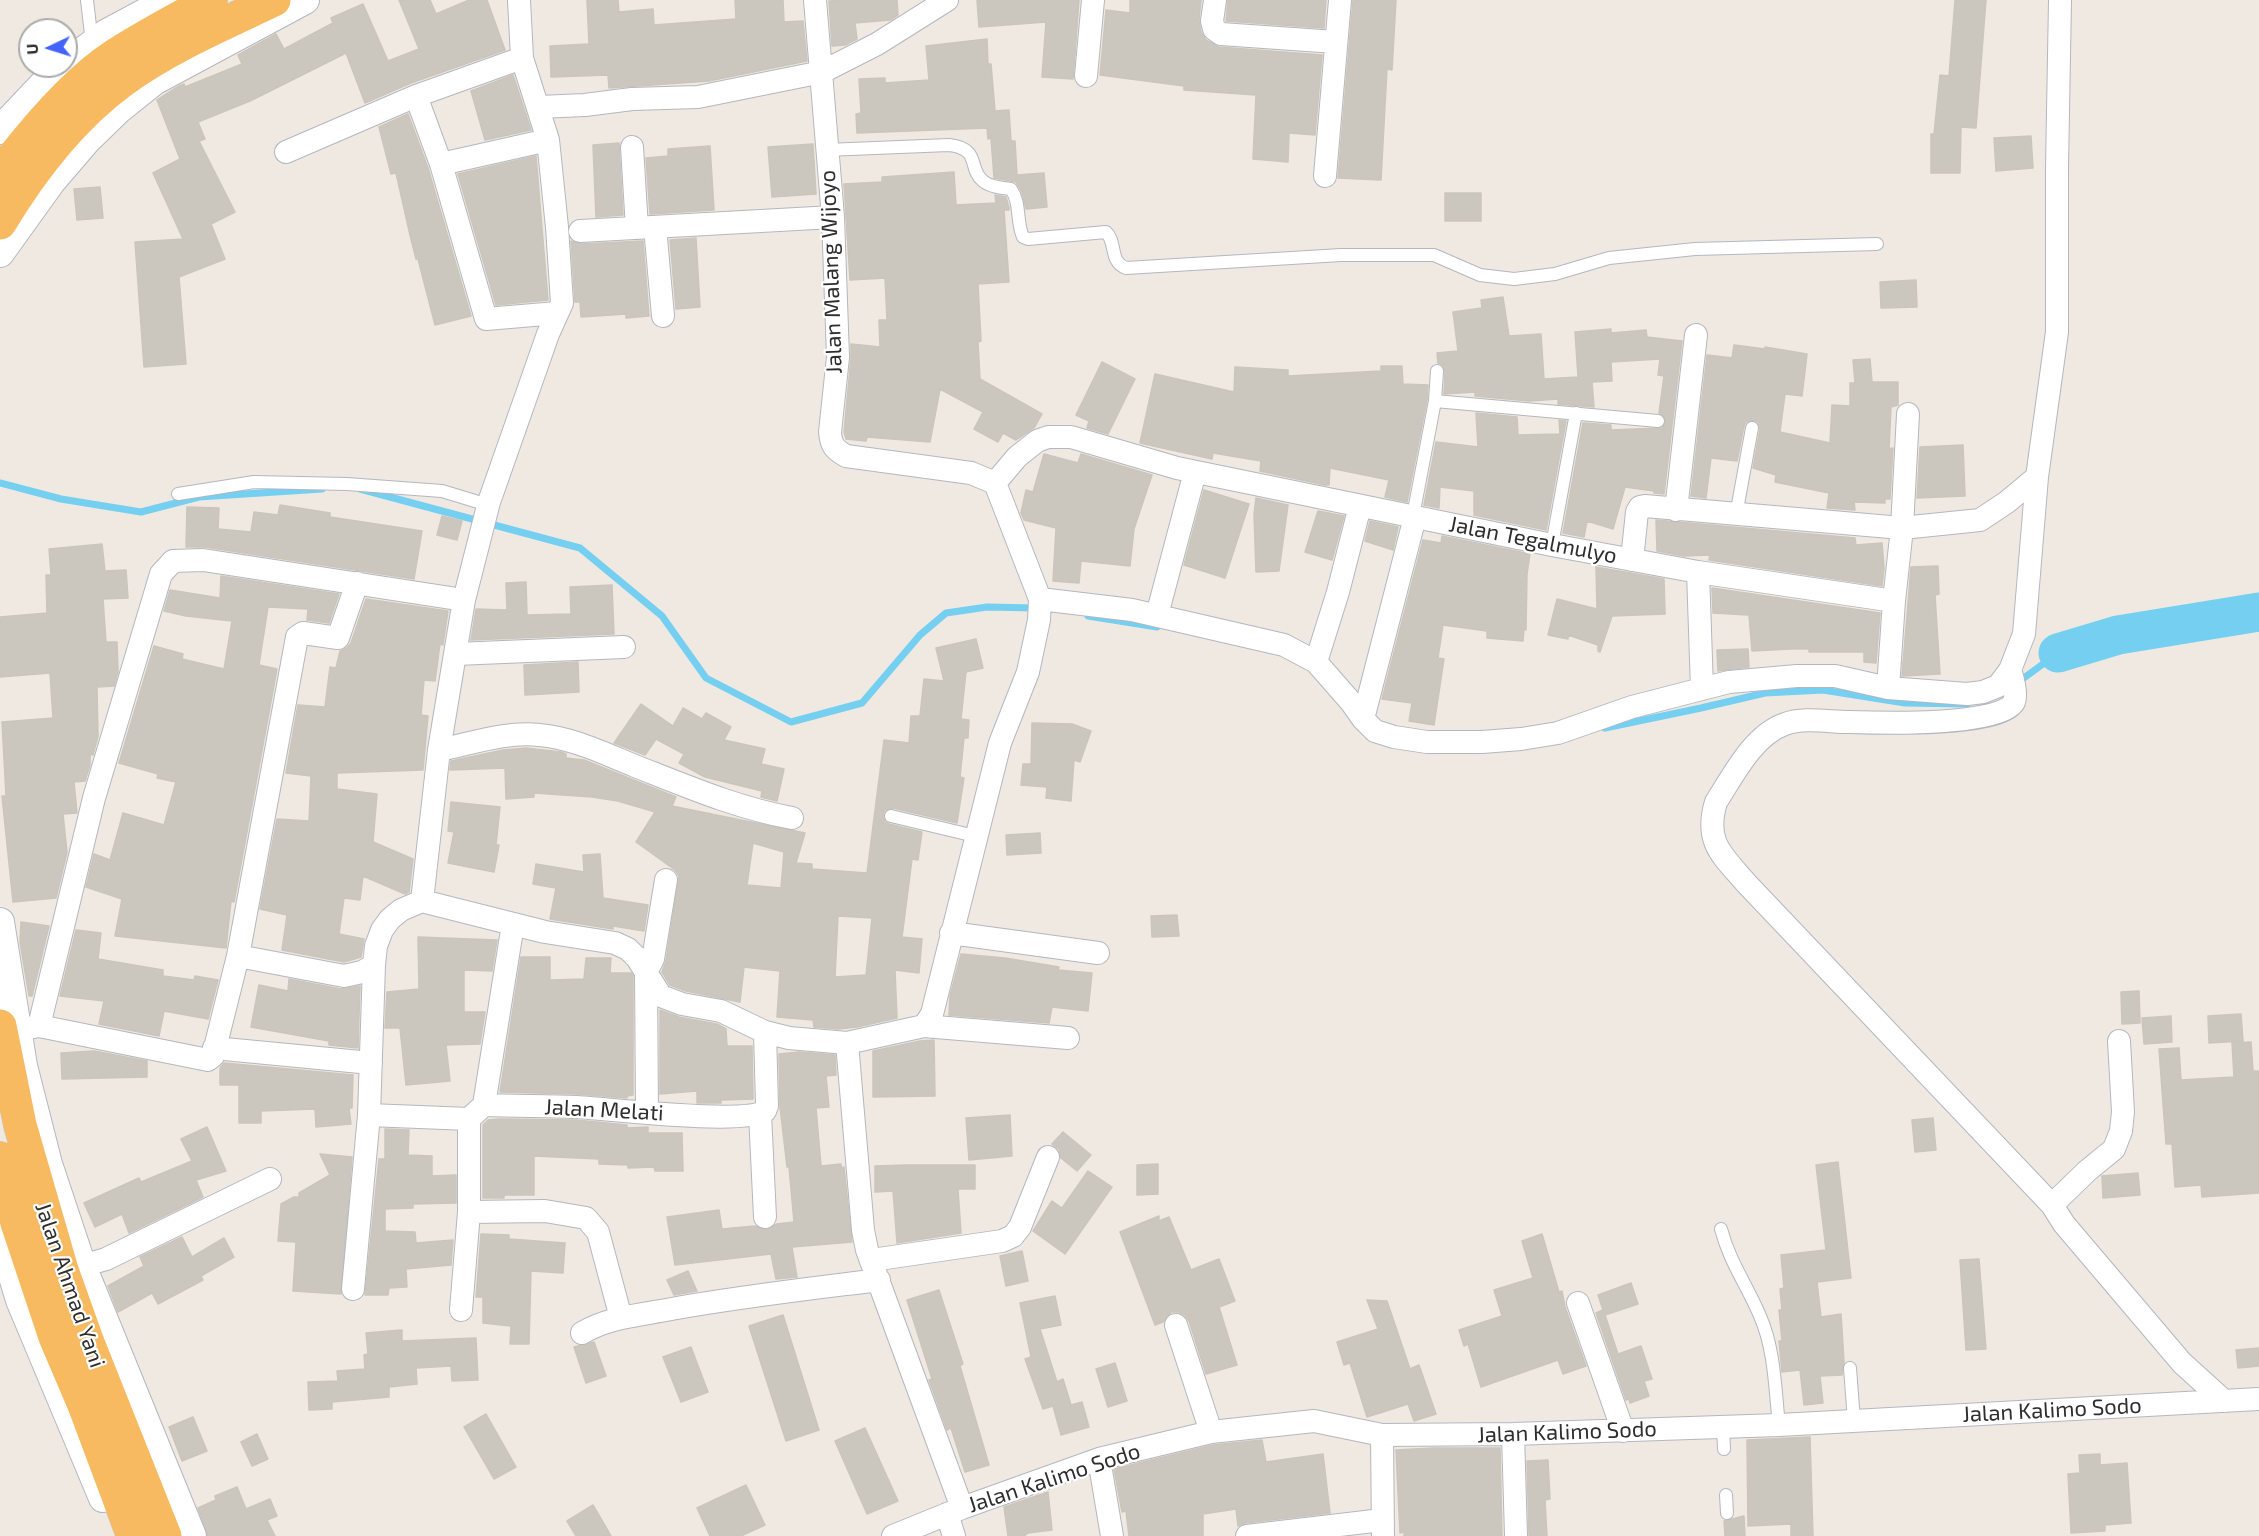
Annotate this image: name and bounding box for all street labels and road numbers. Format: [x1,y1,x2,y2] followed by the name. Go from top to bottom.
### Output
[814,170,848,374] street label: Jalan Malang Wijoyo
[1447,511,1619,569] street label: Jalan Tegalmulyo
[544,1094,664,1126] street label: Jalan Melati
[29,1199,111,1371] street label: Jalan Ahmad Yani
[1962,1392,2142,1428] street label: Jalan Kalimo Sodo
[1477,1416,1657,1448] street label: Jalan Kalimo Sodo
[965,1438,1143,1518] street label: Jalan Kalimo Sodo

